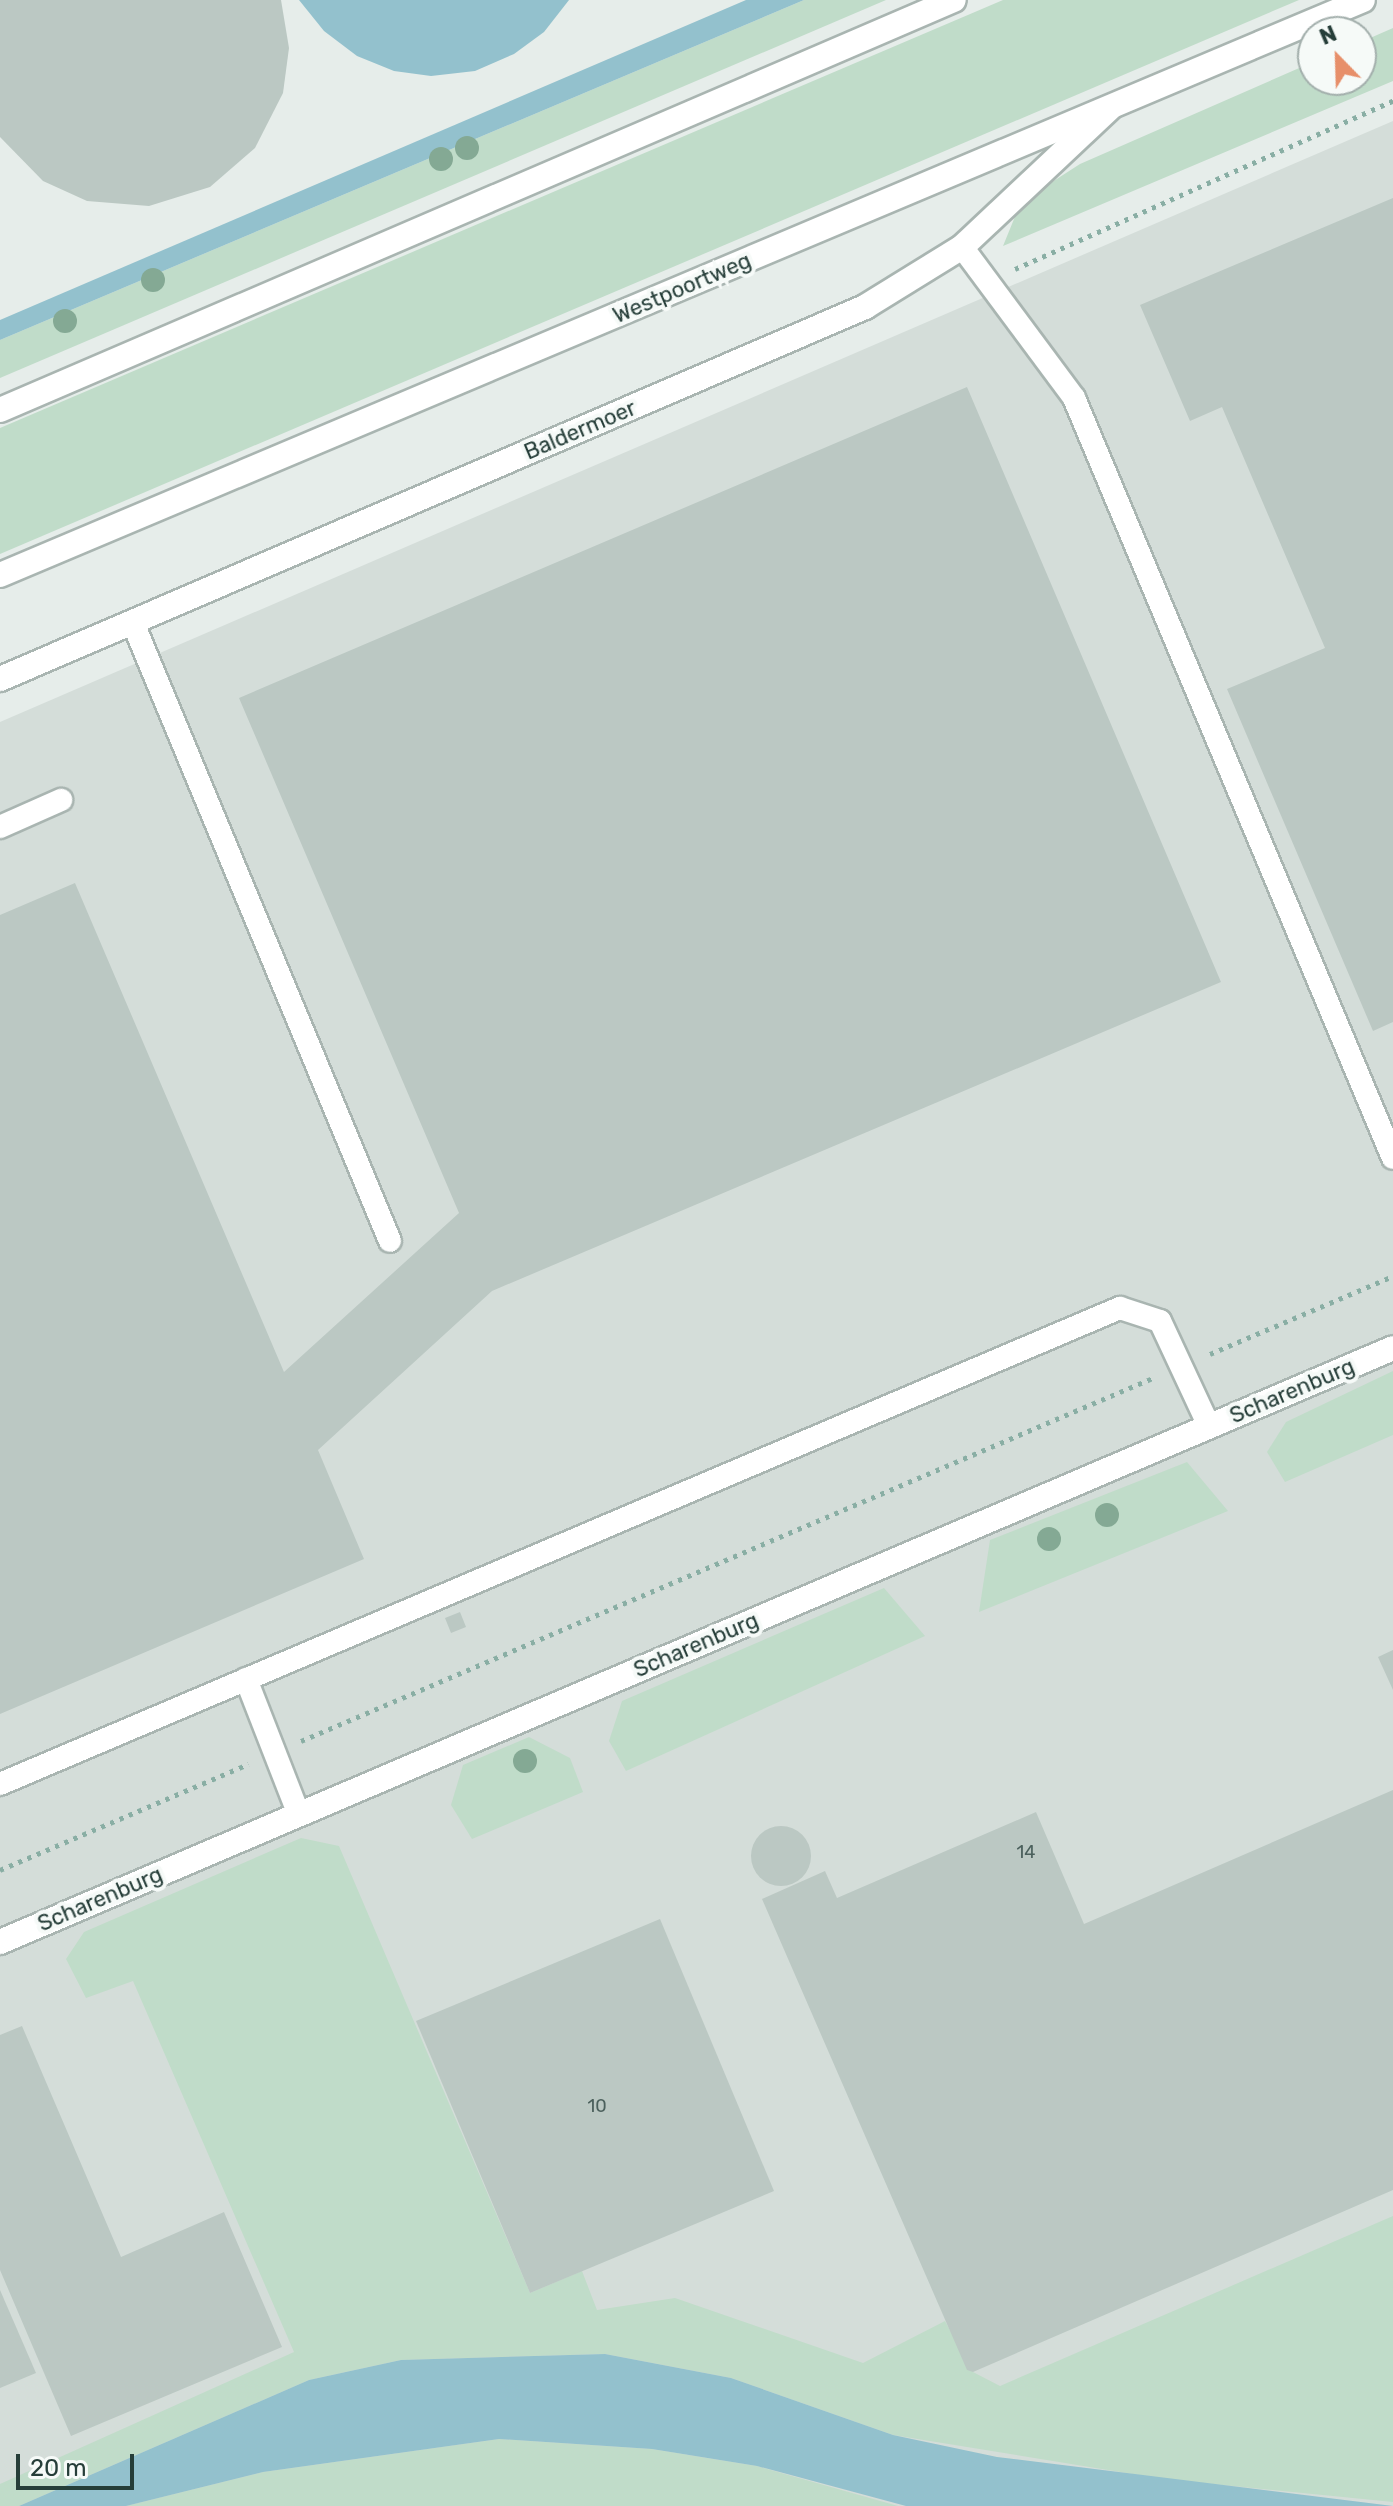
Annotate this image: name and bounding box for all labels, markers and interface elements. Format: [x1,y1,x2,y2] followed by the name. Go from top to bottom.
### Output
[1297,16,1377,96] north arrow
[1316,20,1341,51] text: N
[609,247,755,329] street label: Westpoortweg
[520,395,640,465] street label: Baldermoer
[1226,1353,1358,1429] street label: Scharenburg
[630,1607,762,1683] street label: Scharenburg
[1017,1841,1035,1863] house number: 14
[34,1861,166,1937] street label: Scharenburg
[587,2095,607,2117] house number: 10
[20,2438,138,2488] scale bar
[30,2454,87,2482] text: 20 m

